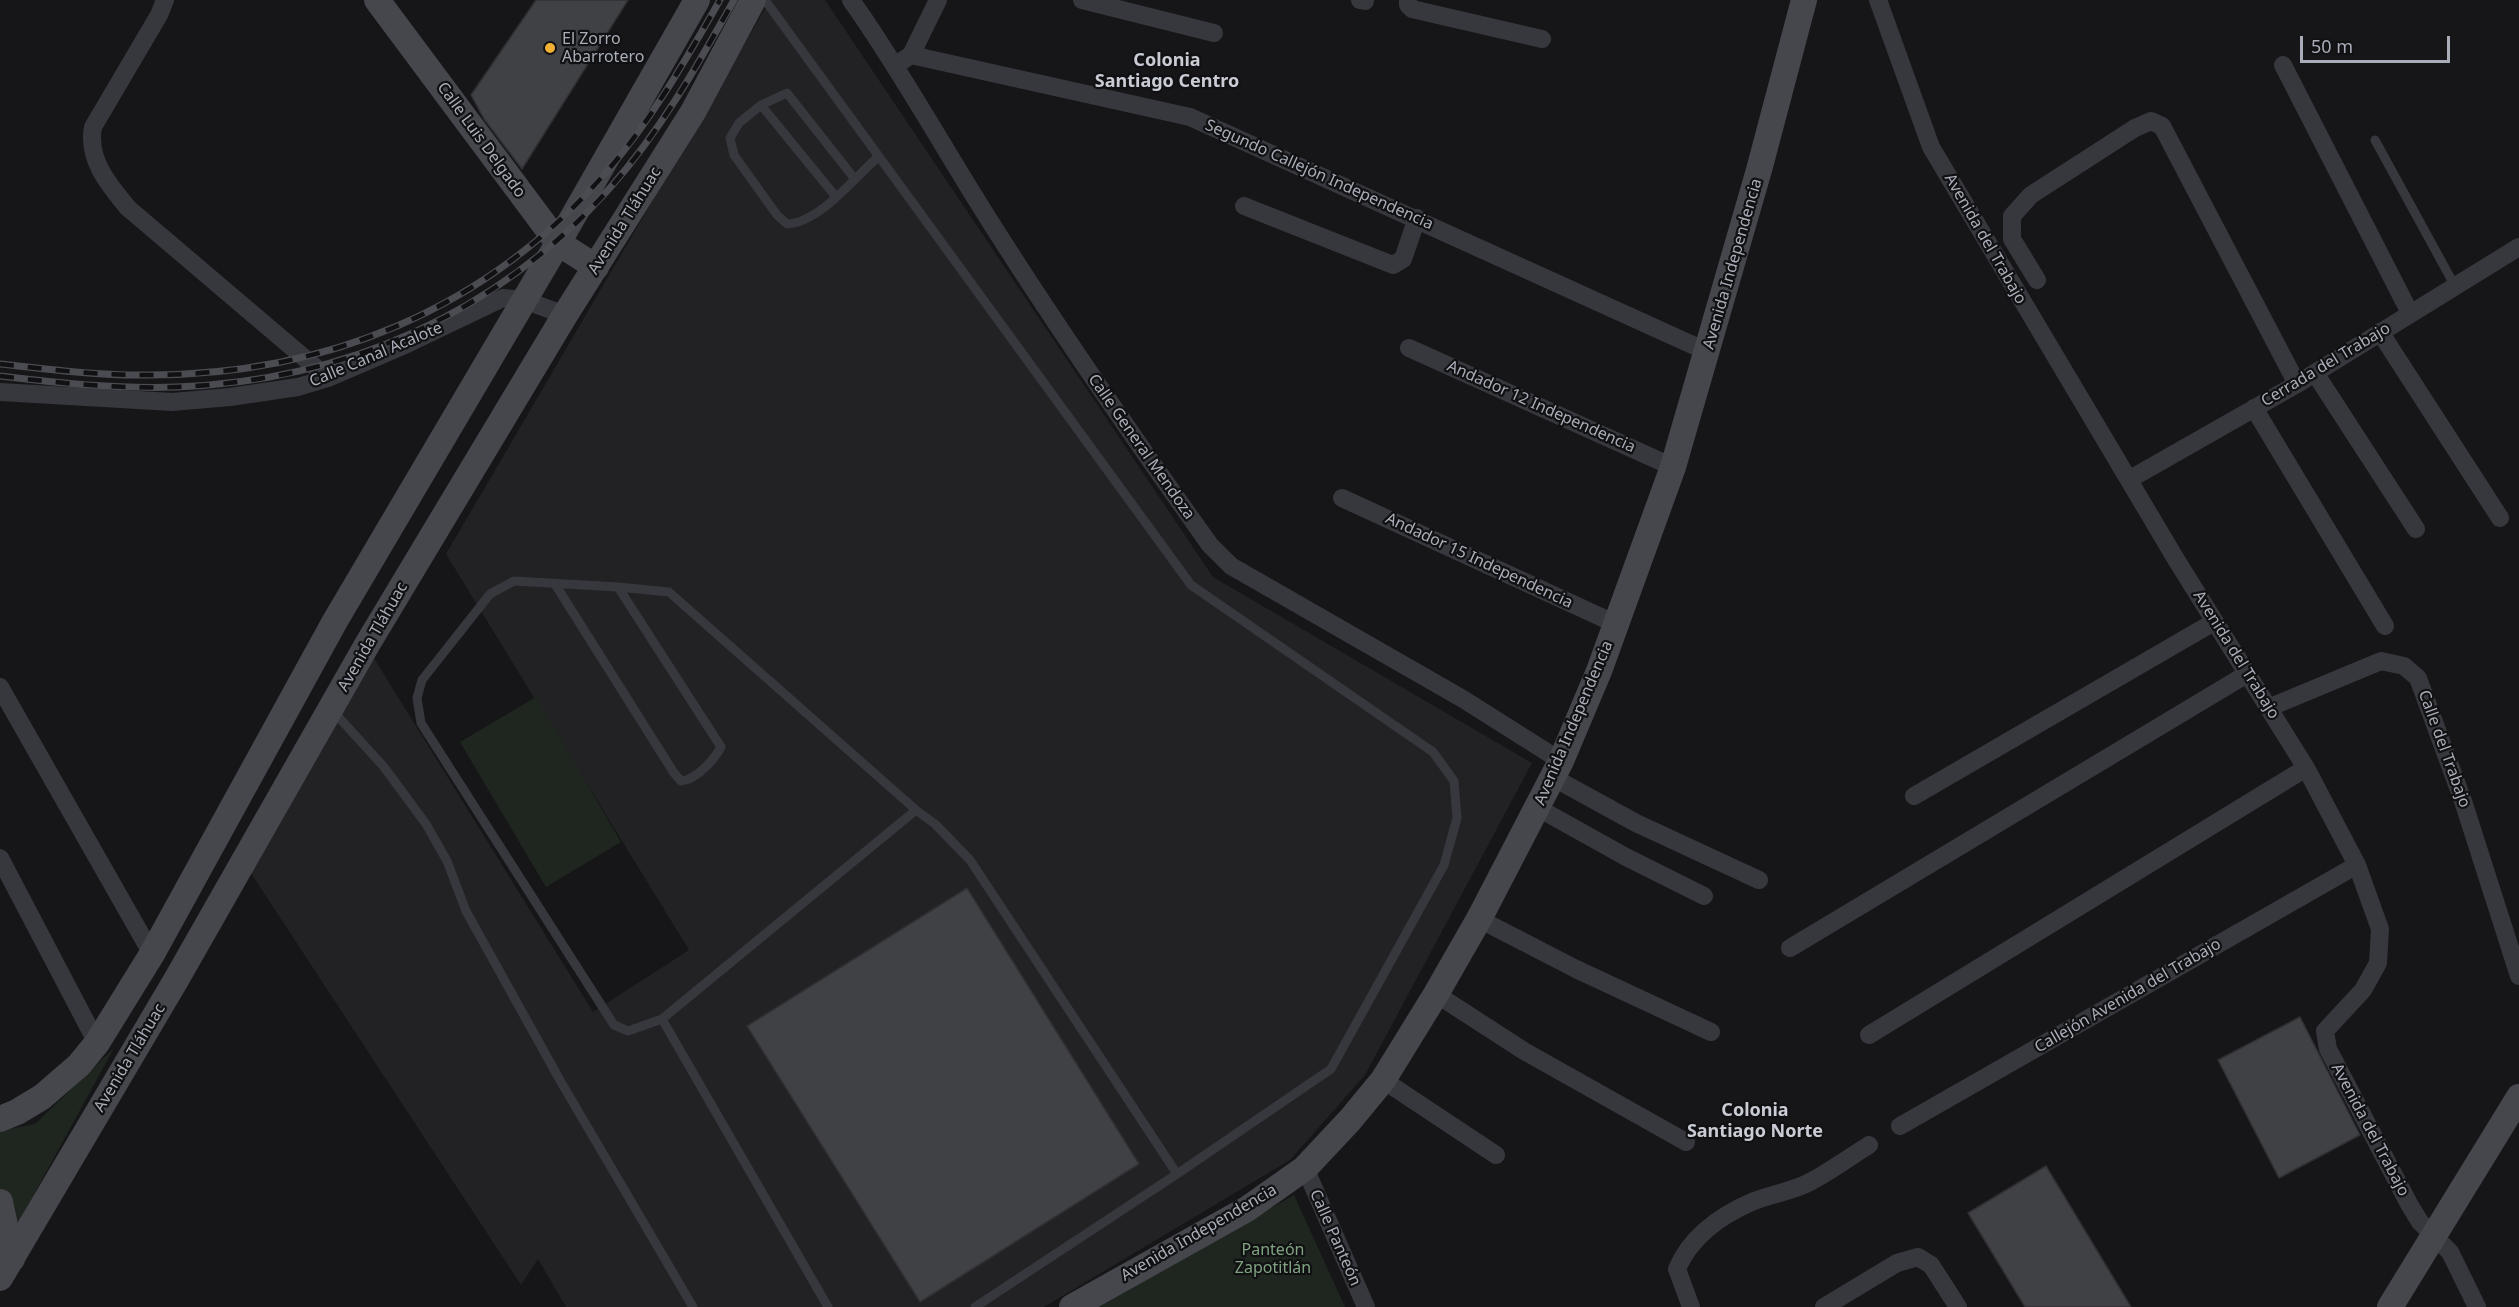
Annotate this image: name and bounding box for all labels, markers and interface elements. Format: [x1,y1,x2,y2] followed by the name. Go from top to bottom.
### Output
[2303,24,2453,62] scale bar
[562,29,644,67] place label: El Zorro Abarrotero
[2311,34,2353,58] text: 50 m
[543,41,557,55] marker: El Zorro Abarrotero
[1095,50,1239,92] district label: Colonia Santiago Centro
[433,79,529,201] street label: Calle Luis Delgado
[1202,116,1436,234] street label: Segundo Callejón Independencia
[584,164,666,278] street label: Avenida Tláhuac
[1940,170,2030,308] street label: Avenida del Trabajo
[1699,176,1767,352] street label: Avenida Independencia
[307,318,445,392] street label: Calle Canal Acalote
[2258,319,2394,411] street label: Cerrada del Trabajo
[1444,357,1638,457] street label: Andador 12 Independencia
[1084,371,1198,523] street label: Calle General Mendoza
[1382,509,1576,613] street label: Andador 15 Independencia
[334,579,412,695] street label: Avenida Tláhuac
[2189,587,2283,723] street label: Avenida del Trabajo
[1531,638,1617,808] street label: Avenida Independencia
[2414,688,2474,810] street label: Calle del Trabajo
[2032,935,2224,1057] street label: Callejón Avenida del Trabajo
[90,1000,170,1116] street label: Avenida Tláhuac
[2327,1060,2413,1200] street label: Avenida del Trabajo
[1687,1100,1823,1142] district label: Colonia Santiago Norte
[1118,1180,1280,1286] street label: Avenida Independencia
[1305,1187,1365,1289] street label: Calle Panteón
[1235,1240,1311,1278] park label: Panteón Zapotitlán

